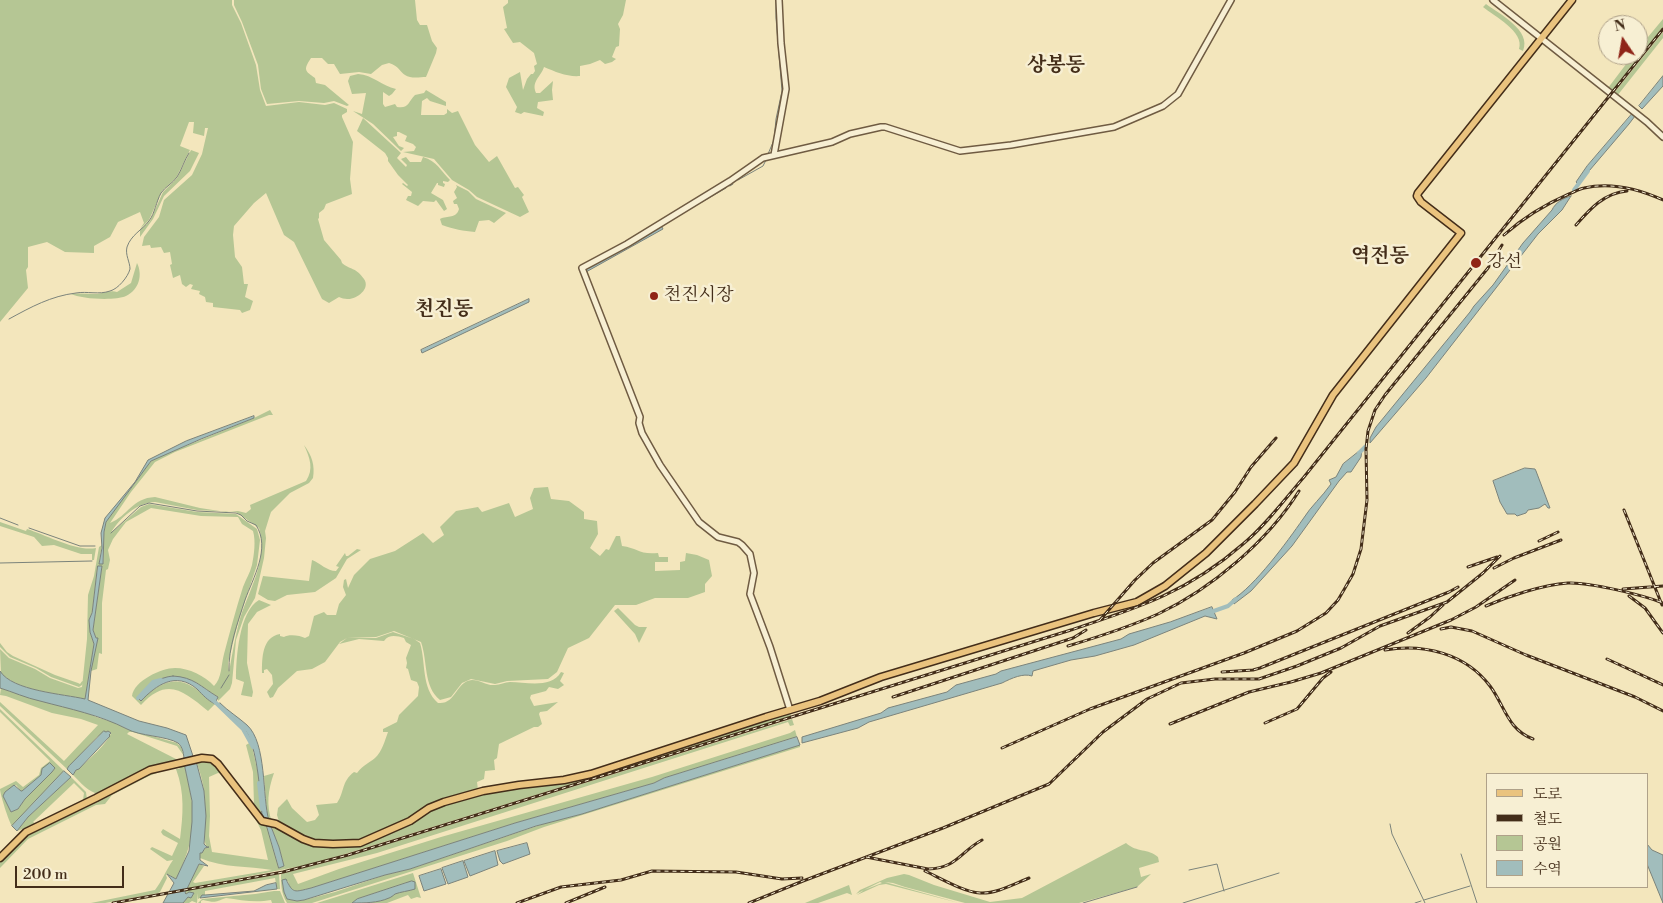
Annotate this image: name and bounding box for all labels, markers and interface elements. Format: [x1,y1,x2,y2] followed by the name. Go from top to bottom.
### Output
[1598,15,1648,65] north arrow
[1613,16,1627,36] text: N
[1027,54,1085,78] district label: 상봉동
[1351,245,1409,269] district label: 역전동
[1487,252,1522,274] place label: 강선
[1469,256,1483,270] marker: 강선
[664,285,734,307] place label: 천진시장
[648,290,660,302] marker: 천진시장
[415,298,473,322] district label: 천진동
[1486,773,1648,888] legend
[1533,785,1562,804] text: 도로
[1533,810,1562,829] text: 철도
[1533,835,1562,854] text: 공원
[18,856,126,888] scale bar
[1533,860,1562,879] text: 수역
[23,865,68,884] text: 200 m

